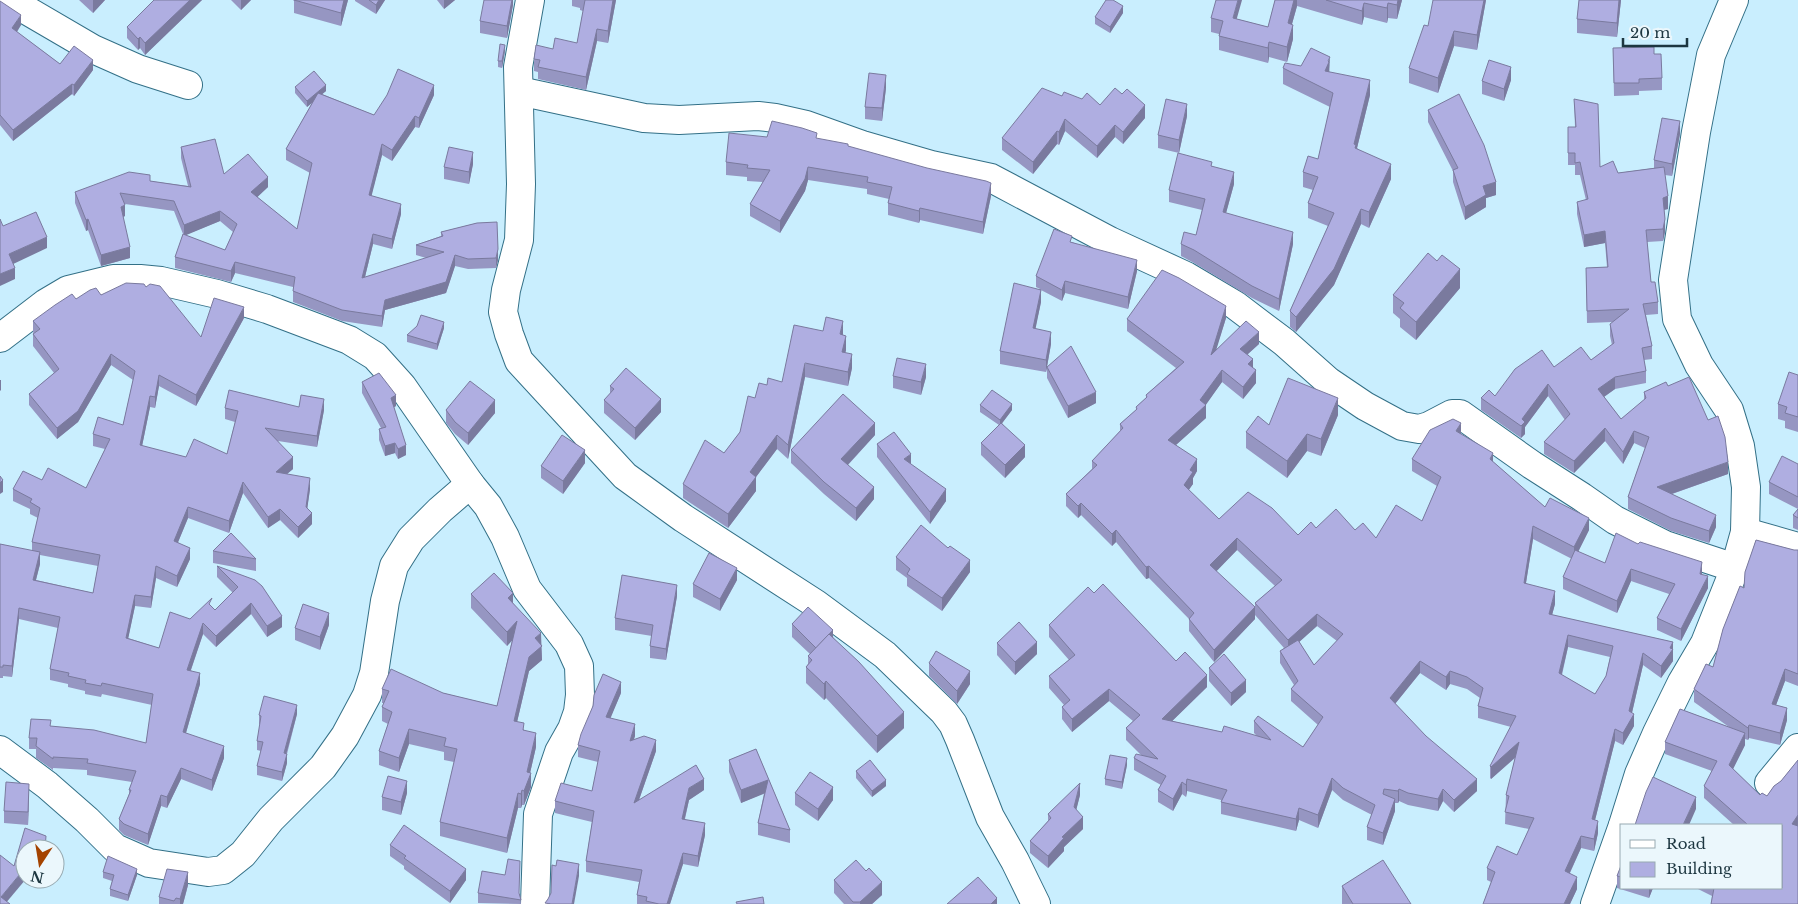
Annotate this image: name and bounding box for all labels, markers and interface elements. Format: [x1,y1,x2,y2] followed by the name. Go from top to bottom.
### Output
[1623,15,1687,47] scale bar
[1630,23,1670,42] text: 20 m
[1620,824,1783,889] legend
[1666,834,1706,853] text: Road
[15,839,65,889] north arrow
[1666,859,1733,878] text: Building
[29,867,46,887] text: N

